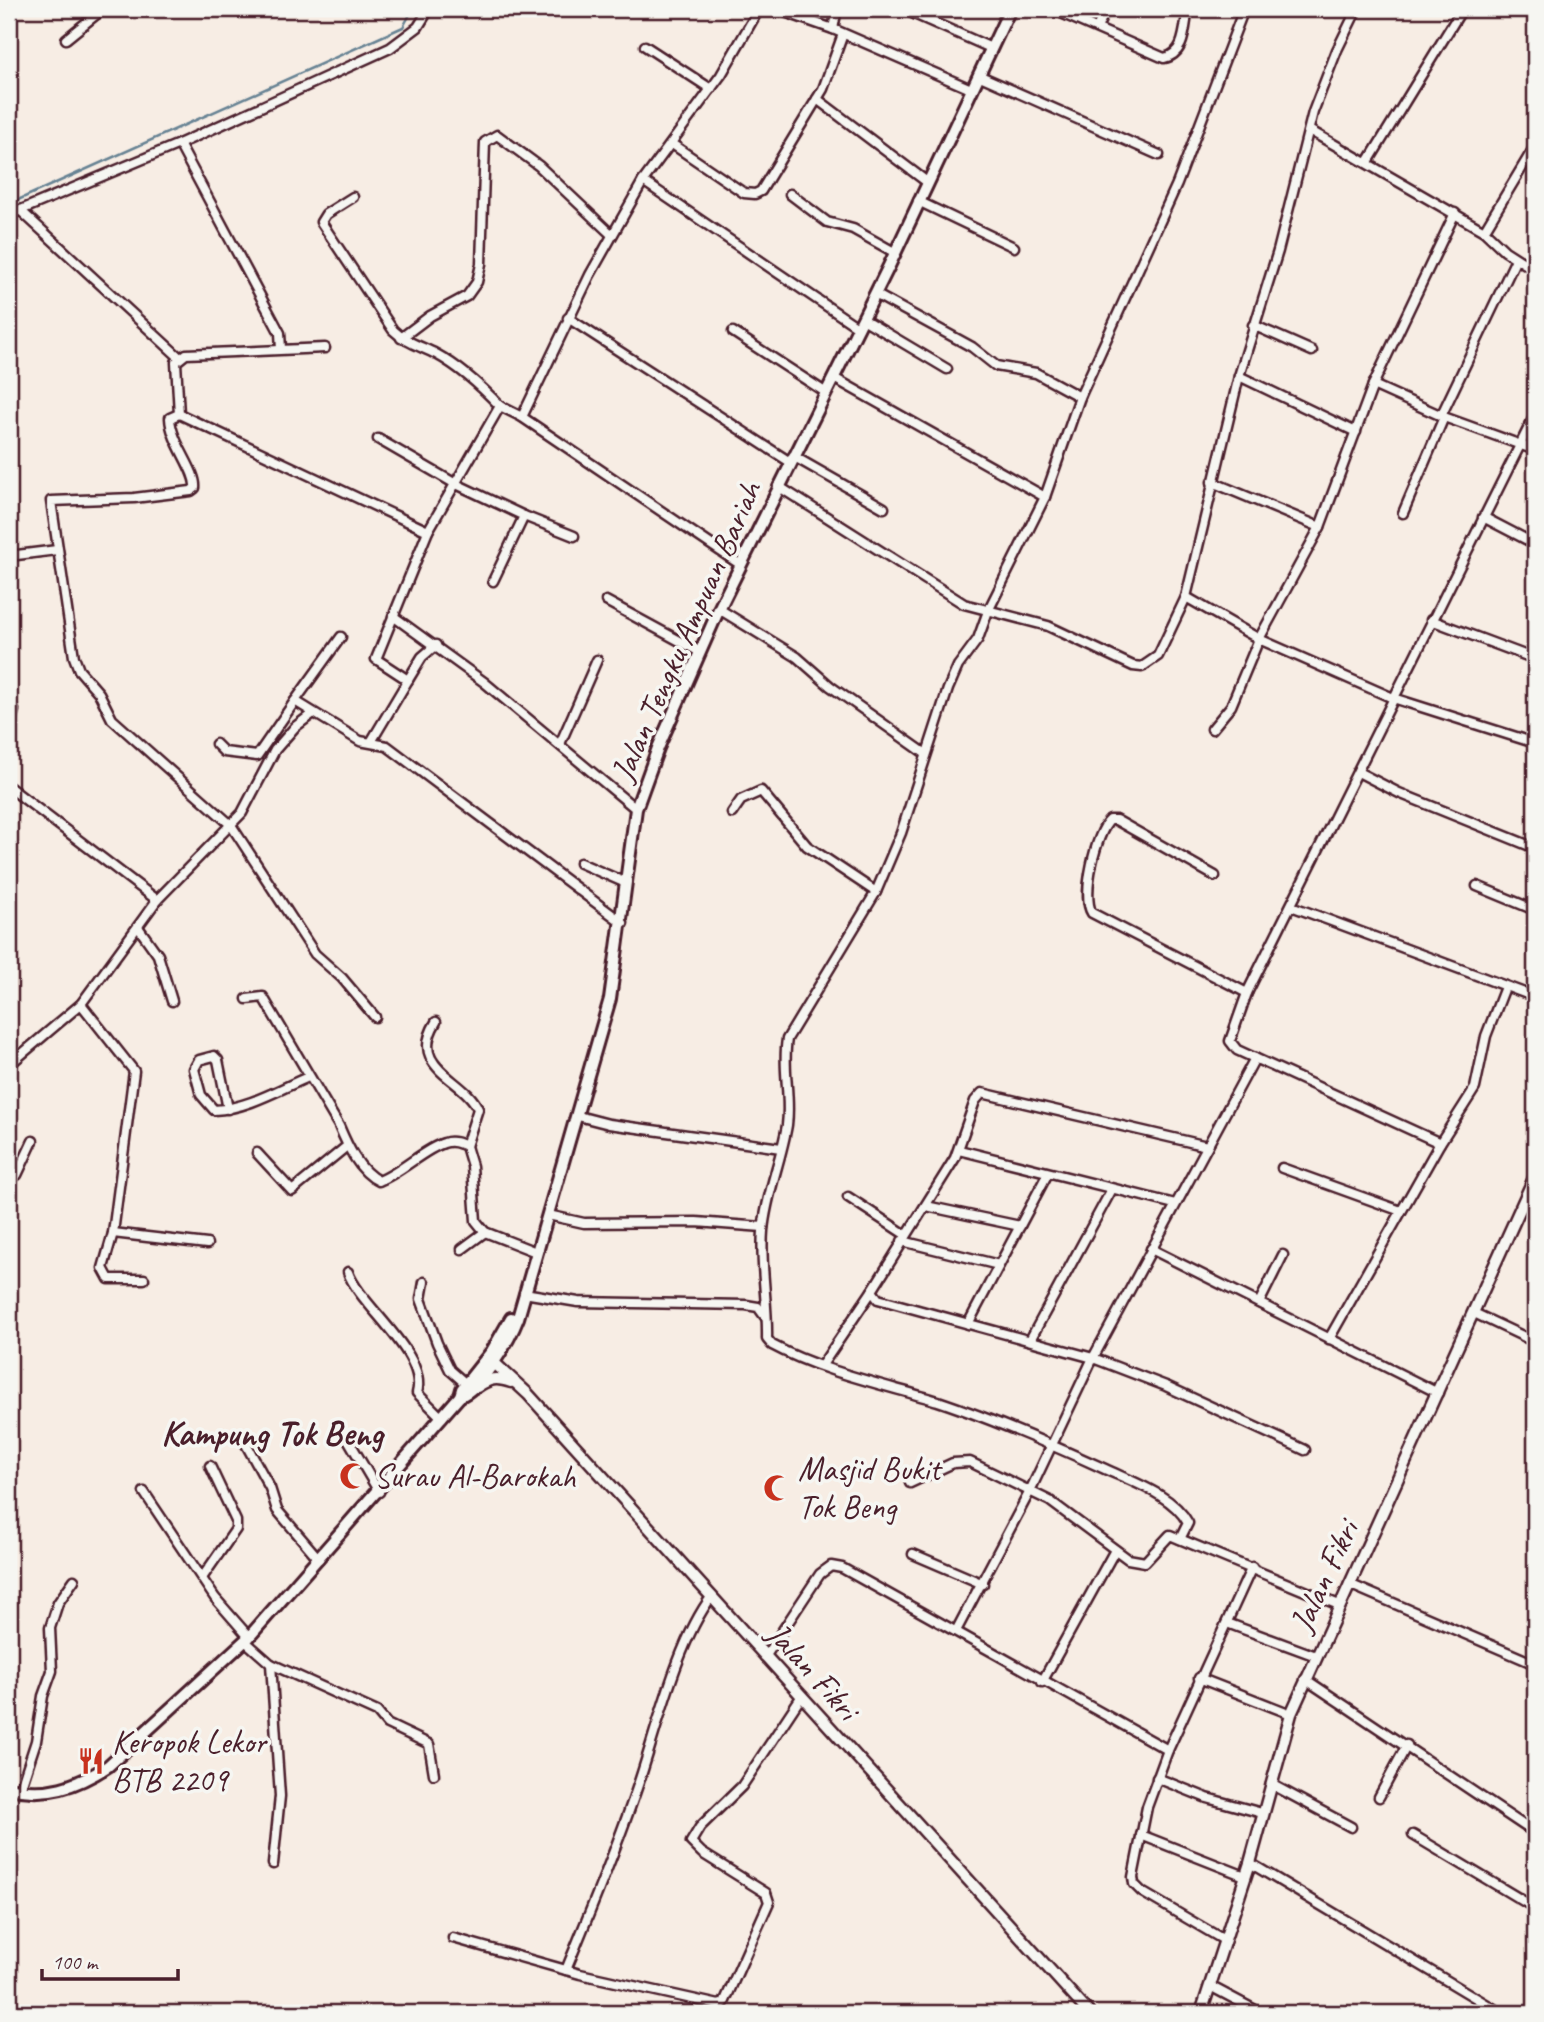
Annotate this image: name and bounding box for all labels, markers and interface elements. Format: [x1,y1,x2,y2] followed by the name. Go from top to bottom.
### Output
[600,473,772,789] street label: Jalan Tengku Ampuan Bariah
[161,1411,385,1456] district label: Kampung Tok Beng
[798,1448,943,1528] place label: Masjid Bukit Tok Beng
[374,1455,576,1497] place label: Surau Al-Barokah
[338,1461,368,1491] mosque icon: Surau Al-Barokah
[762,1473,792,1503] mosque icon: Masjid Bukit Tok Beng
[1279,1510,1370,1640] street label: Jalan Fikri
[757,1612,871,1732] street label: Jalan Fikri
[112,1721,268,1801] place label: Keropok Lekor BTB 2209
[76,1746,106,1776] restaurant icon: Keropok Lekor BTB 2209
[42,1938,178,1982] scale bar
[52,1949,99,1975] text: 100 m

